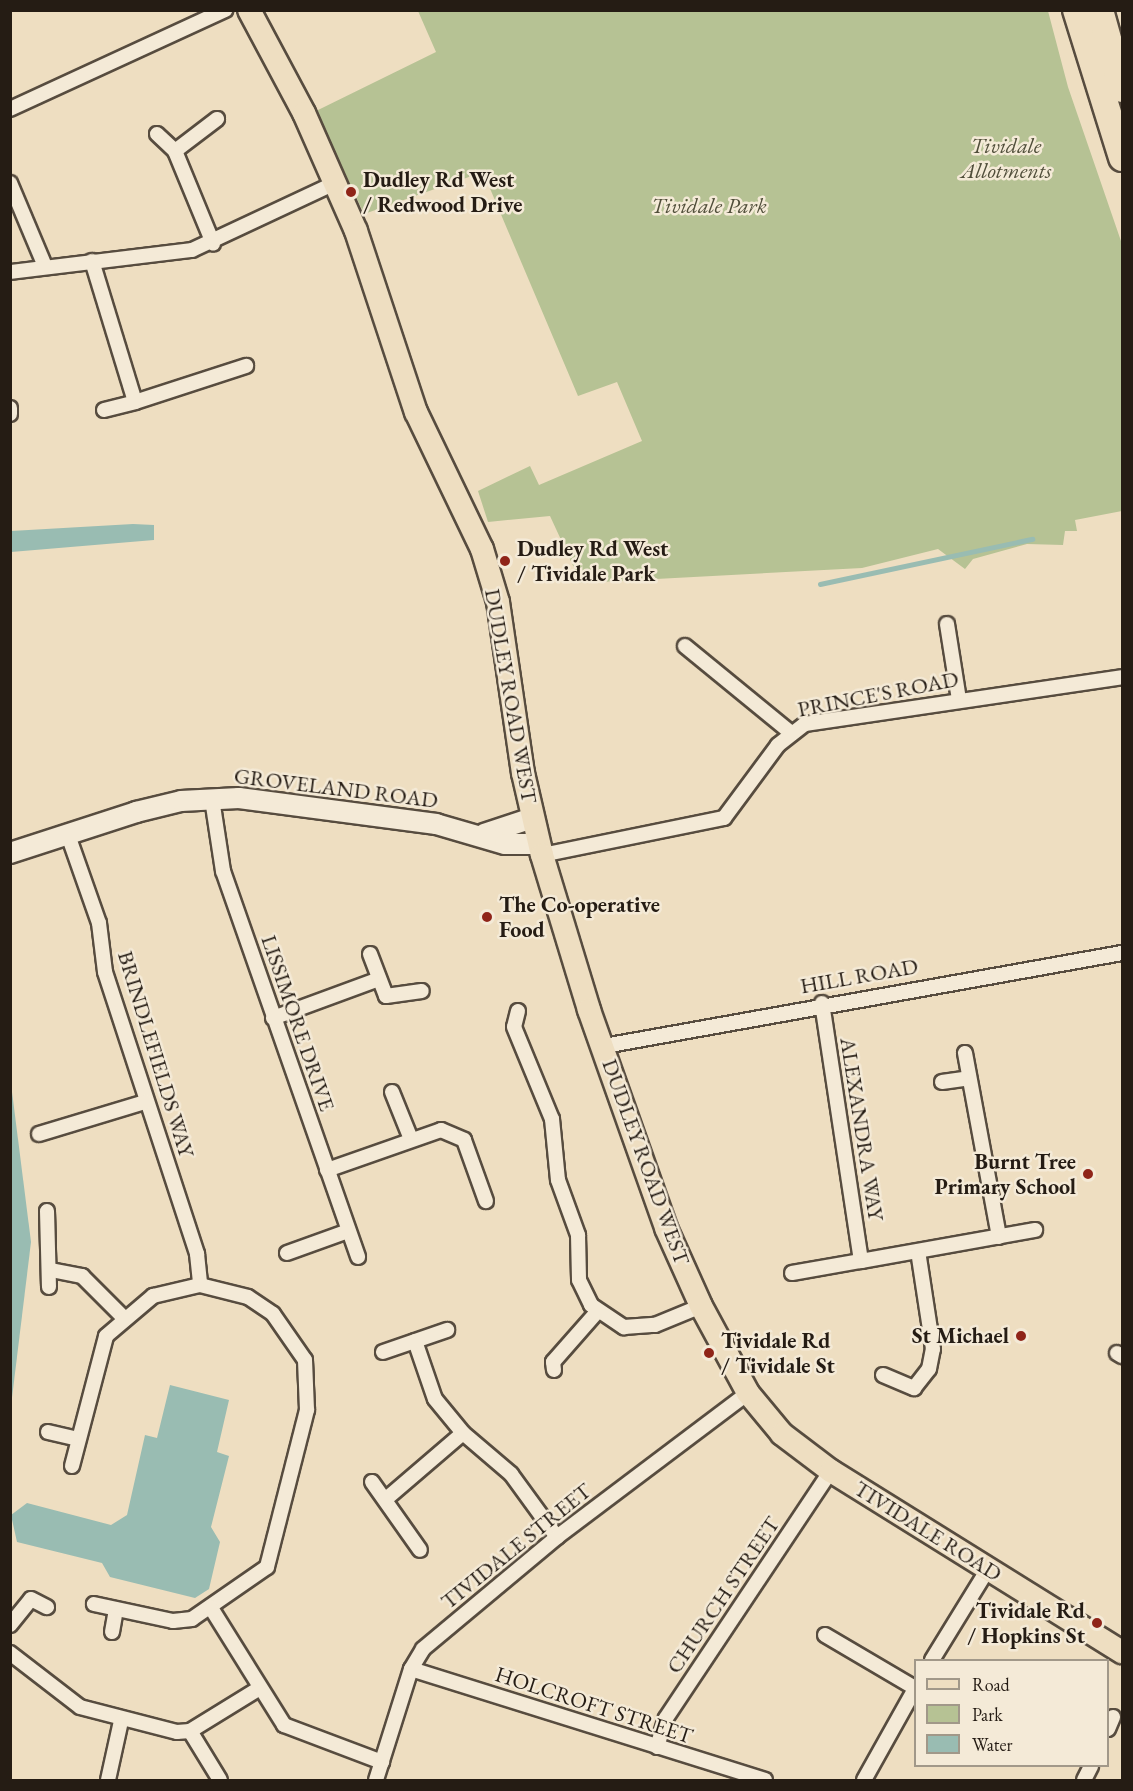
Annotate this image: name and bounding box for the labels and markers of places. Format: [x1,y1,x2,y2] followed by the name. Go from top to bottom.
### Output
[363,166,522,218] place label: Dudley Rd West / Redwood Drive
[344,185,358,199] marker: Dudley Rd West / Redwood Drive
[517,535,668,586] place label: Dudley Rd West / Tividale Park
[498,554,512,568] marker: Dudley Rd West / Tividale Park
[499,891,660,942] place label: The Co-operative Food
[480,910,494,924] marker: The Co-operative Food
[934,1148,1076,1200] place label: Burnt Tree Primary School
[1081,1167,1095,1181] marker: Burnt Tree Primary School
[912,1323,1009,1349] place label: St Michael
[721,1327,835,1378] place label: Tividale Rd / Tividale St
[1014,1329,1028,1343] marker: St Michael
[702,1346,716,1360] marker: Tividale Rd / Tividale St
[967,1597,1085,1648] place label: Tividale Rd / Hopkins St
[1090,1616,1104,1630] marker: Tividale Rd / Hopkins St

